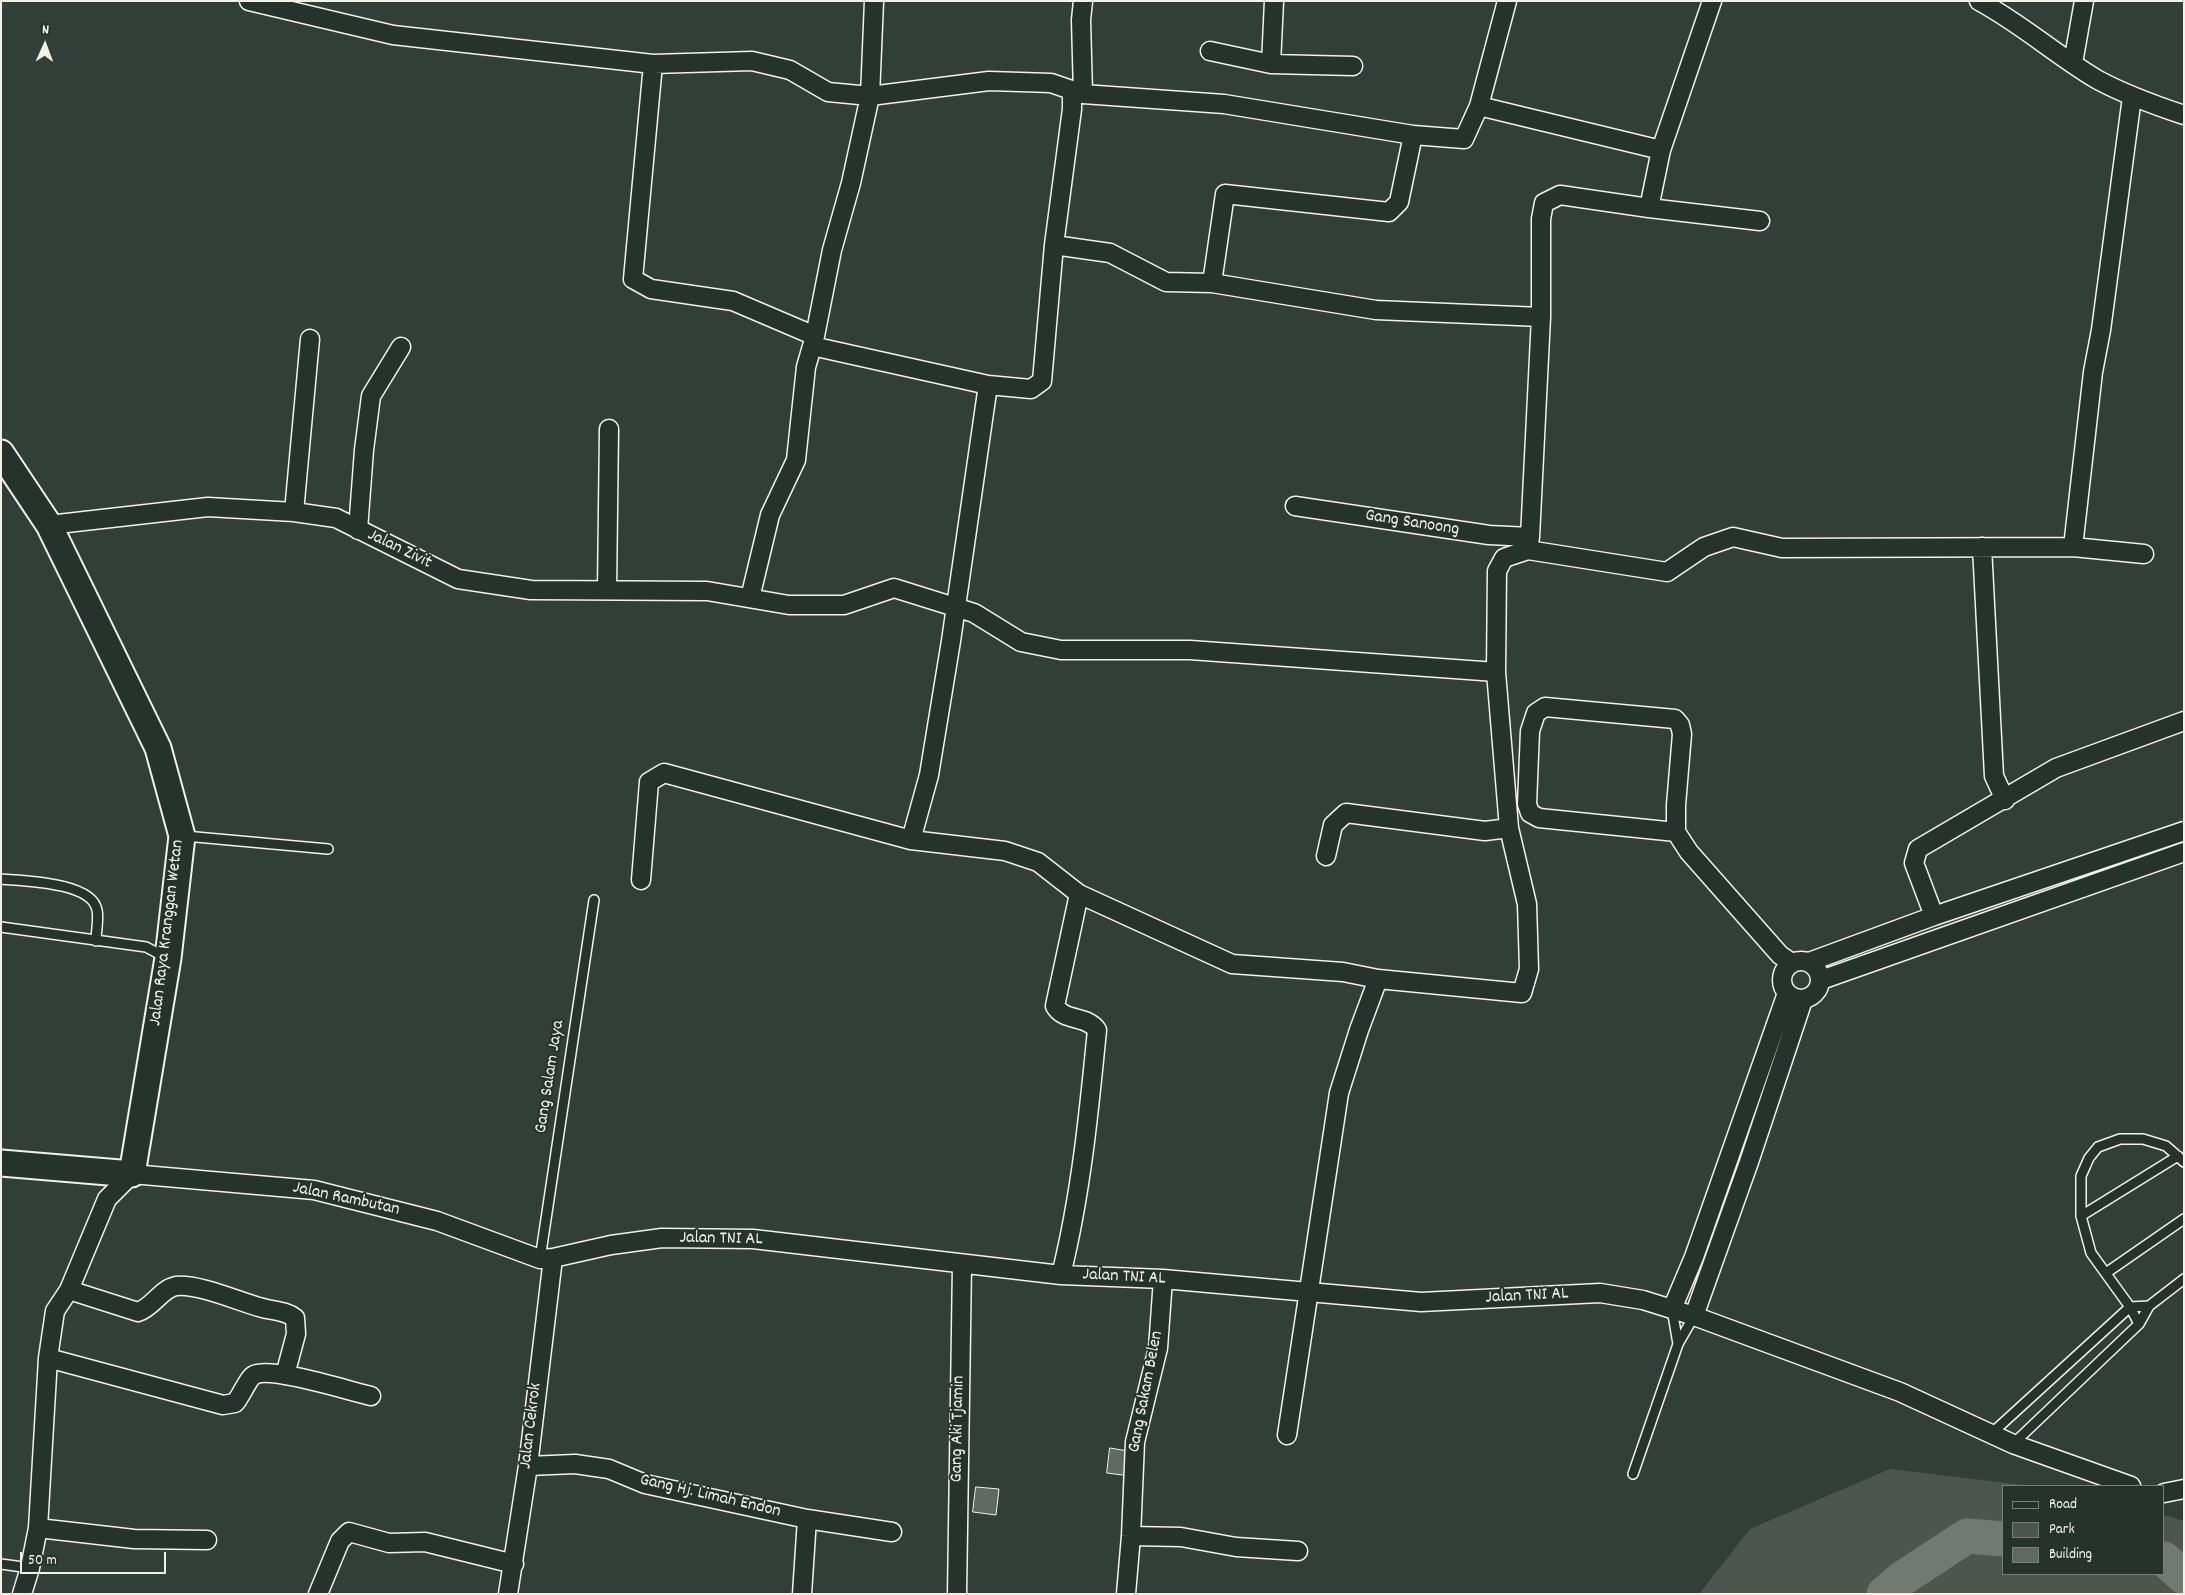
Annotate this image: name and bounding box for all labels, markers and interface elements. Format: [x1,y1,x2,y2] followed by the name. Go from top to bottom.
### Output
[20,20,70,70] north arrow
[42,20,49,40] text: N
[1364,506,1460,542] street label: Gang Sanoong
[363,525,435,575] street label: Jalan Zivit
[146,839,190,1027] street label: Jalan Raya Kranggan Wetan
[531,1019,571,1135] street label: Gang Salam Jaya
[291,1178,401,1222] street label: Jalan Rambutan
[679,1228,763,1252] street label: Jalan TNI AL
[1082,1265,1166,1291] street label: Jalan TNI AL
[1485,1284,1569,1310] street label: Jalan TNI AL
[1125,1329,1169,1455] street label: Gang Sakam Belen
[947,1375,971,1483] street label: Gang Aki Tjamin
[516,1382,548,1470] street label: Jalan Cekrok
[637,1470,783,1524] street label: Gang Hj. Limah Endon
[2002,1485,2165,1575] legend
[2049,1494,2077,1516] text: Road
[2049,1519,2075,1541] text: Park
[22,1542,169,1574] scale bar
[2049,1544,2092,1566] text: Building
[28,1550,57,1572] text: 50 m

